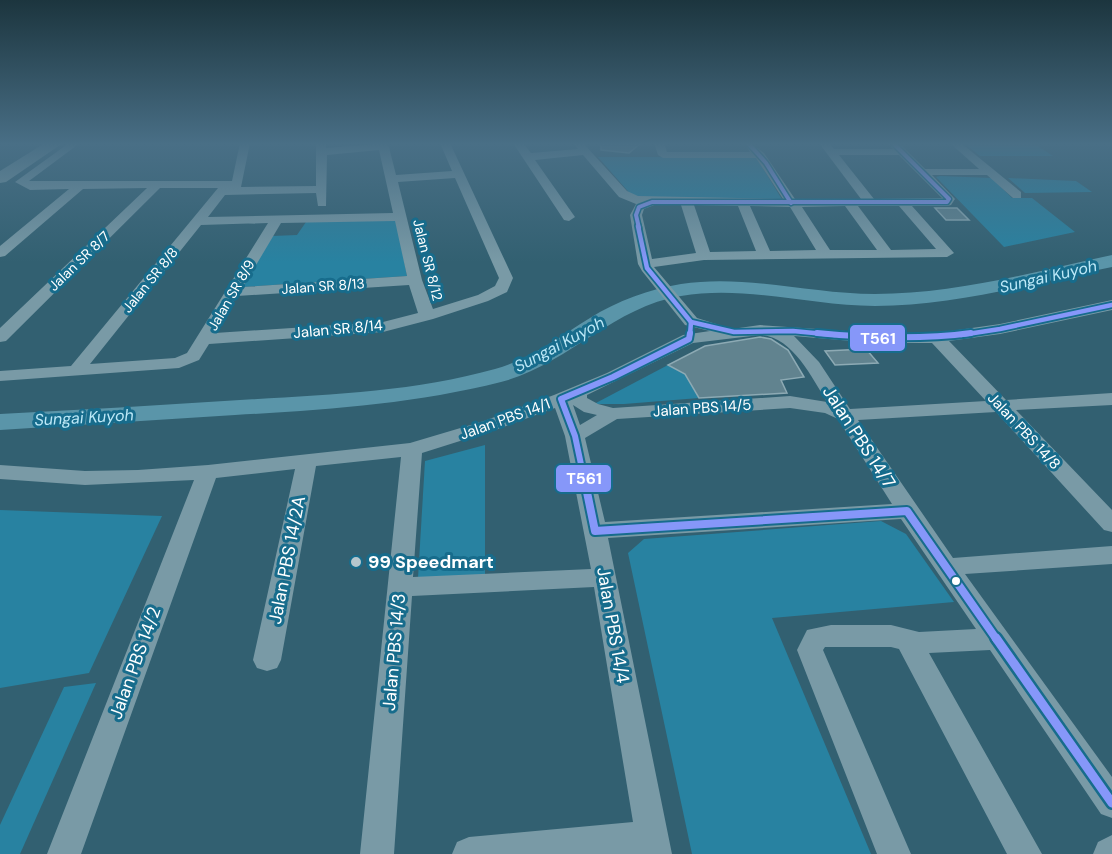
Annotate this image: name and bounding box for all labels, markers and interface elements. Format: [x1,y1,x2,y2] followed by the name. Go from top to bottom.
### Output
[409,217,447,303] street label: Jalan SR 8/12
[45,227,113,295] street label: Jalan SR 8/7
[118,244,182,316] street label: Jalan SR 8/8
[997,255,1099,298] water label: Sungai Kuyoh
[203,256,259,334] street label: Jalan SR 8/9
[281,274,365,298] street label: Jalan SR 8/13
[510,312,608,377] water label: Sungai Kuyoh
[292,315,384,343] street label: Jalan SR 8/14
[849,324,906,352] line badge: T561
[860,328,896,349] text: T561
[817,381,901,493] street label: Jalan PBS 14/7
[983,388,1065,474] street label: Jalan PBS 14/8
[457,393,553,445] street label: Jalan PBS 14/1
[652,395,752,421] street label: Jalan PBS 14/5
[34,404,134,431] water label: Sungai Kuyoh
[555,464,612,493] line badge: T561
[566,468,602,489] text: T561
[263,494,311,626] street label: Jalan PBS 14/2A
[368,550,494,574] place label: 99 Speedmart
[349,555,363,569] marker: 99 Speedmart
[591,565,635,685] street label: Jalan PBS 14/4
[950,575,962,587] unlabelled marker
[377,592,411,712] street label: Jalan PBS 14/3
[104,603,166,723] street label: Jalan PBS 14/2

